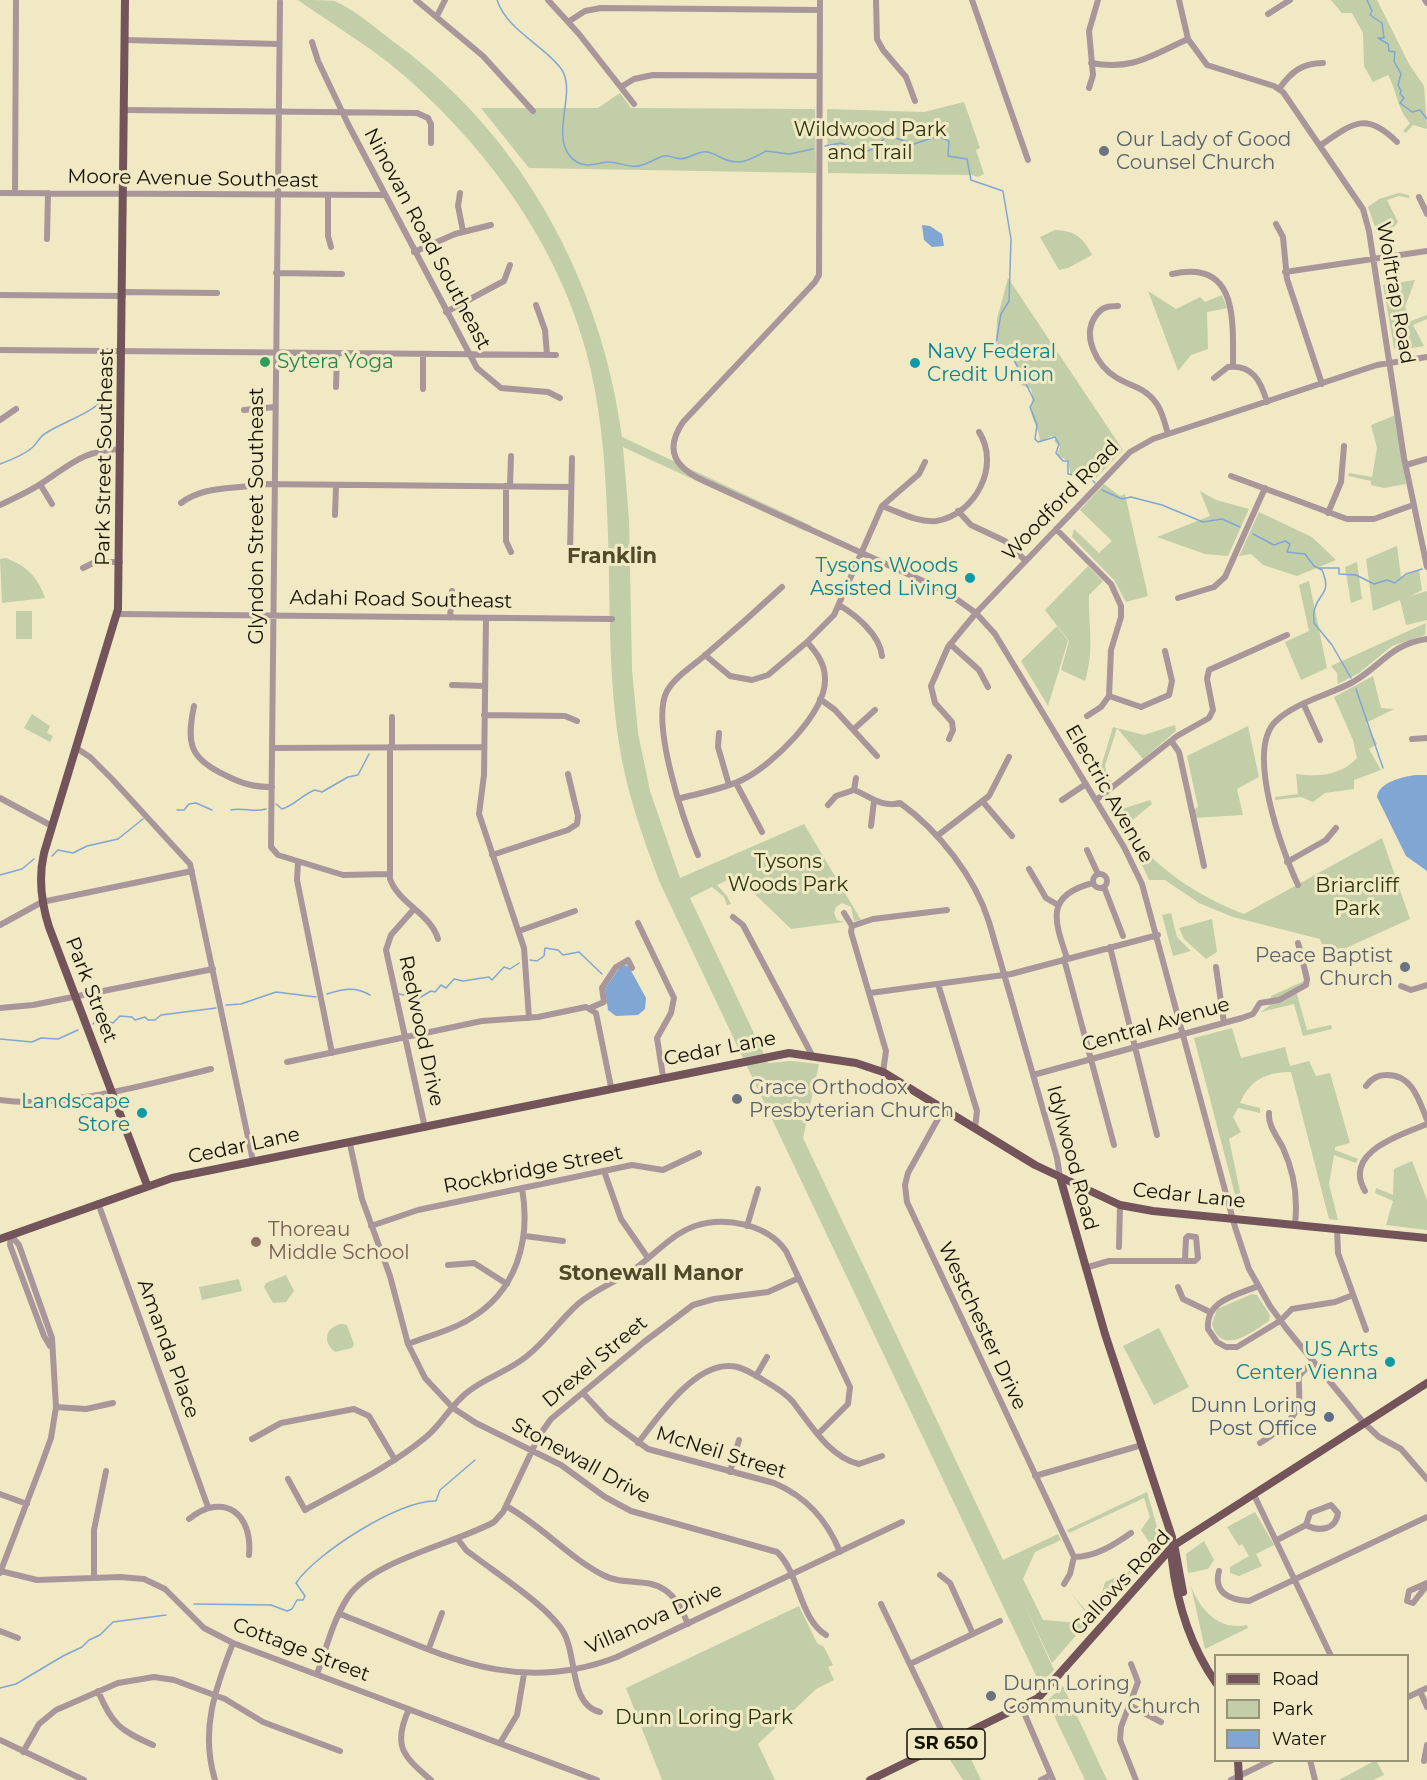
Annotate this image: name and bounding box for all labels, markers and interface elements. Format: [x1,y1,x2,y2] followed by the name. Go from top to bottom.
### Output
[793,118,947,165] park label: Wildwood Park and Trail
[358,124,496,354] street label: Ninovan Road Southeast
[1116,128,1291,175] place label: Our Lady of Good Counsel Church
[1097,144,1111,158] marker: Our Lady of Good Counsel Church
[67,165,319,193] street label: Moore Avenue Southeast
[1371,220,1419,366] street label: Wolftrap Road
[927,340,1056,387] place label: Navy Federal Credit Union
[91,348,119,566] street label: Park Street Southeast
[277,350,394,374] place label: Sytera Yoga
[258,355,272,369] marker: Sytera Yoga
[908,356,922,370] marker: Navy Federal Credit Union
[245,387,269,645] street label: Glyndon Street Southeast
[998,436,1124,566] street label: Woodford Road
[567,544,657,570] district label: Franklin
[810,554,958,601] place label: Tysons Woods Assisted Living
[963,571,977,585] marker: Tysons Woods Assisted Living
[289,586,513,614] street label: Adahi Road Southeast
[1060,721,1158,867] street label: Electric Avenue
[728,850,848,897] park label: Tysons Woods Park
[1315,874,1399,921] park label: Briarcliff Park
[60,934,122,1046] street label: Park Street
[1255,944,1393,991] place label: Peace Baptist Church
[393,953,449,1109] street label: Redwood Drive
[1398,960,1412,974] marker: Peace Baptist Church
[1079,992,1233,1058] street label: Central Avenue
[662,1026,778,1072] street label: Cedar Lane
[749,1076,954,1123] place label: Grace Orthodox Presbyterian Church
[1041,1083,1103,1233] street label: Idylwood Road
[21,1090,130,1137] place label: Landscape Store
[730,1092,744,1106] marker: Grace Orthodox Presbyterian Church
[135,1106,149,1120] marker: Landscape Store
[186,1122,302,1170] street label: Cedar Lane
[441,1141,625,1199] street label: Rockbridge Street
[1131,1178,1247,1214] street label: Cedar Lane
[268,1218,410,1265] place label: Thoreau Middle School
[249,1235,263,1249] marker: Thoreau Middle School
[933,1238,1031,1414] street label: Westchester Drive
[559,1261,743,1287] district label: Stonewall Manor
[132,1276,204,1422] street label: Amanda Place
[538,1311,652,1413] street label: Drexel Street
[1236,1338,1378,1385] place label: US Arts Center Vienna
[1383,1355,1397,1369] marker: US Arts Center Vienna
[1190,1394,1317,1441] place label: Dunn Loring Post Office
[1322,1410,1336,1424] marker: Dunn Loring Post Office
[507,1413,655,1509] street label: Stonewall Drive
[653,1422,789,1484] street label: McNeil Street
[1066,1525,1176,1641] street label: Gallows Road
[582,1578,726,1660] street label: Villanova Drive
[229,1613,373,1687] street label: Cottage Street
[1214,1654,1409,1762] legend
[1272,1668,1319,1690] text: Road
[1003,1672,1201,1719] place label: Dunn Loring Community Church
[984,1689,998,1703] marker: Dunn Loring Community Church
[1272,1698,1313,1720] text: Park
[615,1706,793,1730] park label: Dunn Loring Park
[1272,1728,1327,1750] text: Water
[907,1729,985,1759] road number: SR 650

